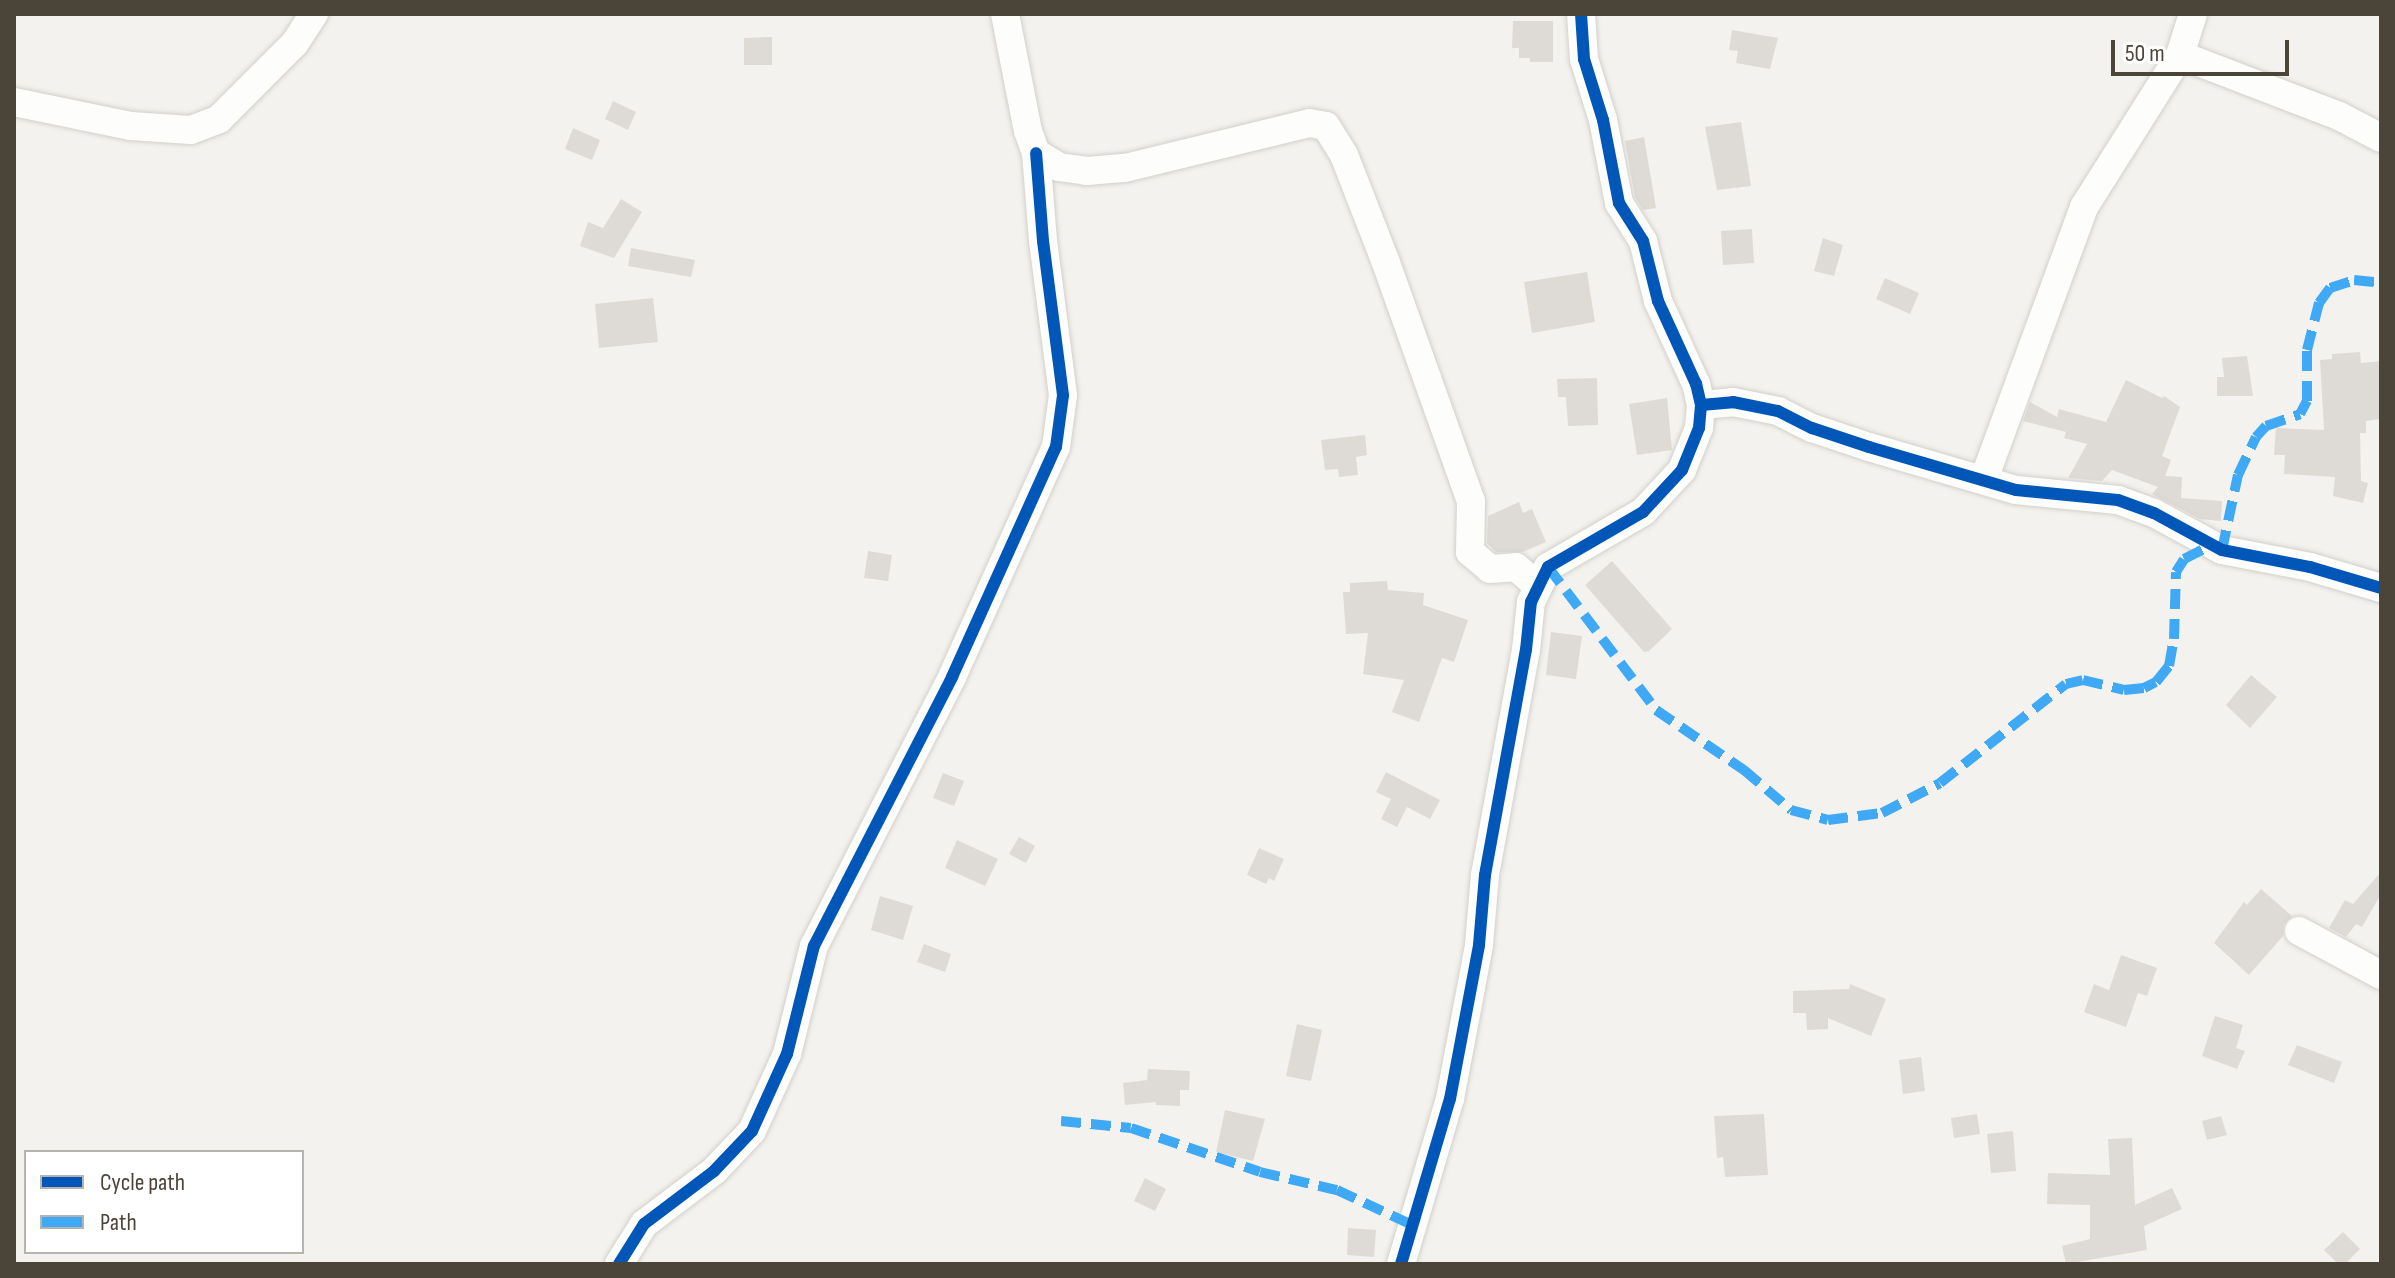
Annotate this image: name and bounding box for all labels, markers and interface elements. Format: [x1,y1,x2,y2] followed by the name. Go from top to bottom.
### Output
[2115,24,2293,74] scale bar
[2125,39,2165,68] text: 50 m
[24,1150,304,1254] legend
[100,1168,185,1197] text: Cycle path
[100,1208,137,1237] text: Path

